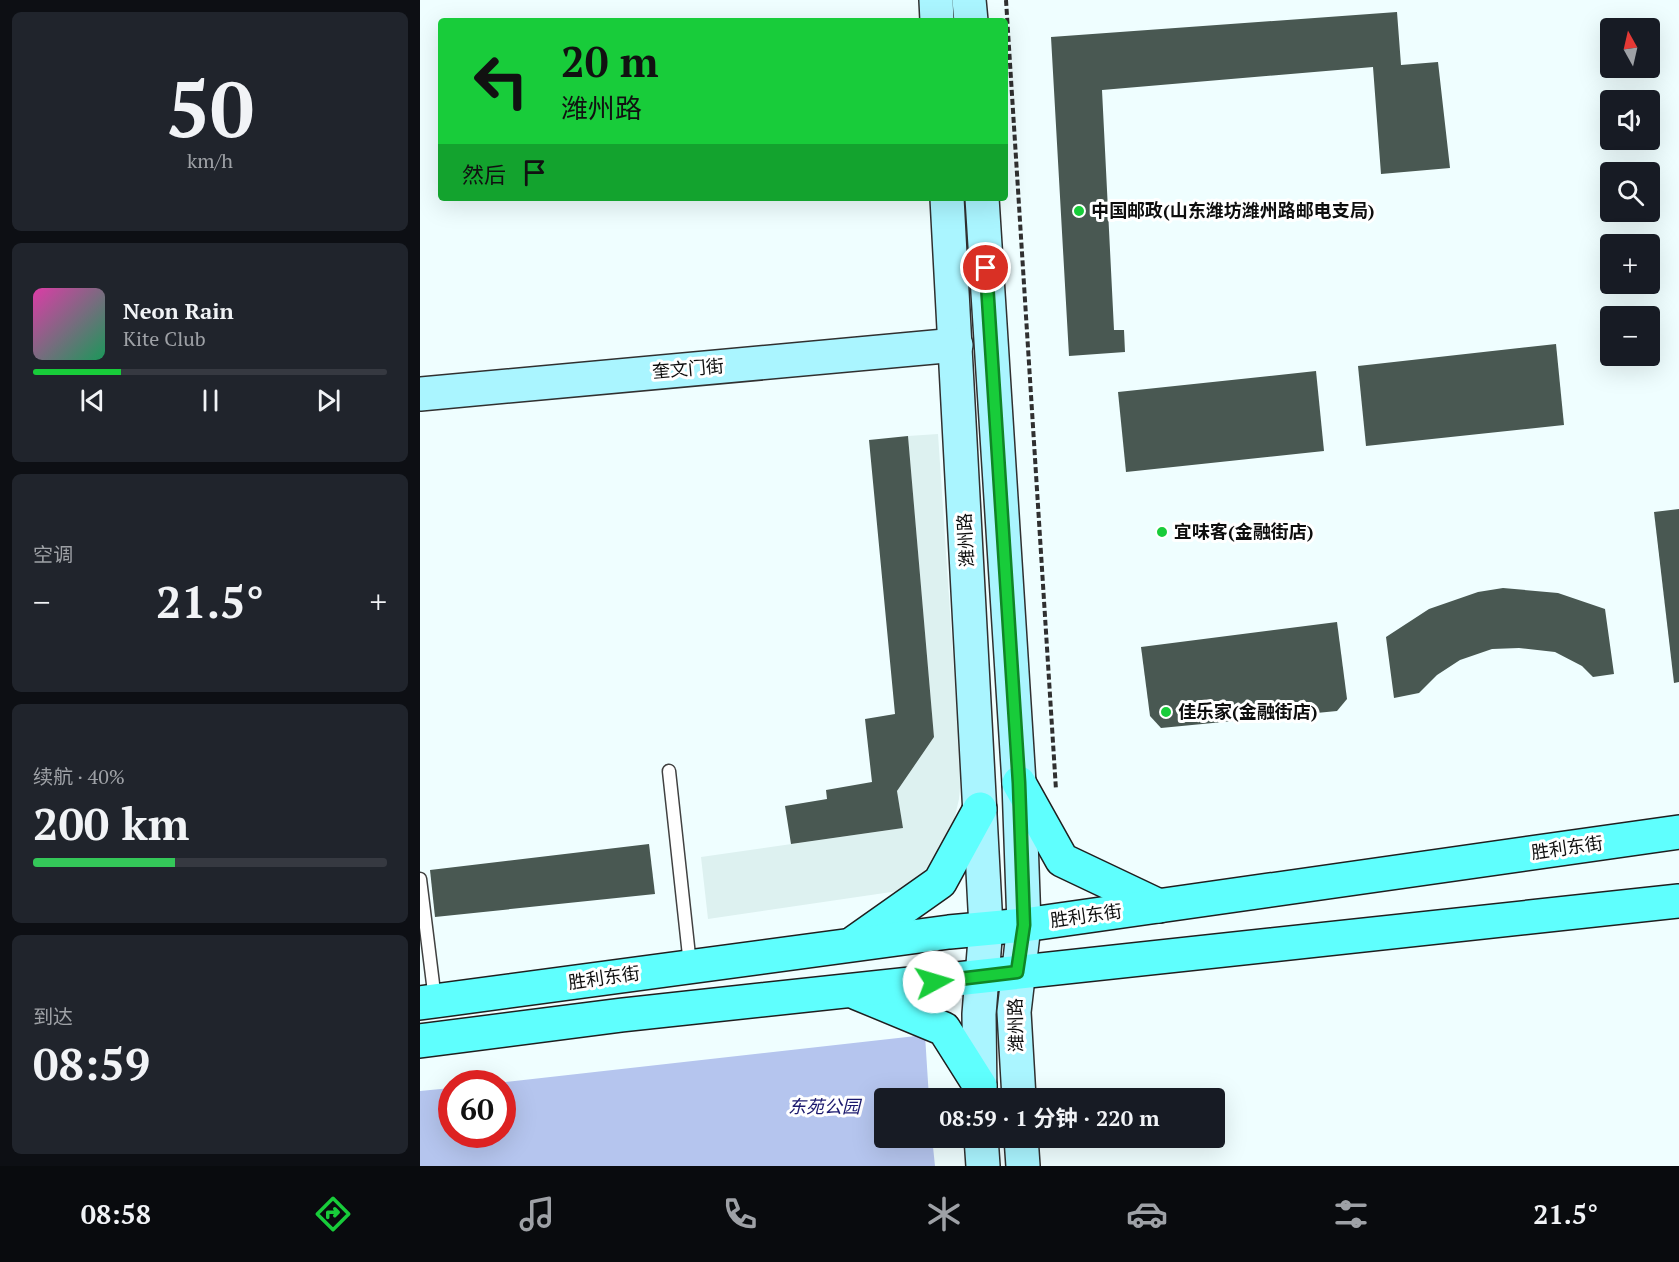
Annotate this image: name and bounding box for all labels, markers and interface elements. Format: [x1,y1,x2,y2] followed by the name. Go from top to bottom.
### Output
[1600,18,1660,78] north arrow
[1600,18,1660,366] map controls
[561,33,659,89] text: 20 m
[462,42,540,120] icon: left
[166,56,254,159] text: 50
[561,90,642,126] text: 潍州路
[1600,90,1660,150] button: sound
[187,147,233,174] text: km/h
[518,156,551,189] icon: arrive
[462,160,506,189] text: 然后
[1600,162,1660,222] button: search
[1091,198,1375,222] place label: 中国邮政(山东潍坊潍州路邮电支局)
[1072,204,1086,218] marker: 中国邮政(山东潍坊潍州路邮电支局)
[1600,234,1660,294] button: +
[960,242,1011,293] pin
[969,251,1002,284] icon: arrive
[123,296,234,325] text: Neon Rain
[1600,306,1660,366] button: −
[123,325,206,352] text: Kite Club
[651,353,725,383] street label: 奎文门街
[76,384,109,417] icon: previous
[194,384,227,417] icon: pause
[312,384,345,417] icon: next
[952,512,978,568] street label: 潍州路
[1174,519,1314,543] place label: 宜味客(金融街店)
[1155,525,1169,539] marker: 宜味客(金融街店)
[33,541,73,568] text: 空调
[156,571,264,631] text: 21.5°
[33,580,51,623] text: −
[369,580,387,623] text: +
[1178,699,1318,723] place label: 佳乐家(金融街店)
[1159,705,1173,719] marker: 佳乐家(金融街店)
[33,763,125,790] text: 续航 · 40%
[33,793,189,853] text: 200 km
[1530,830,1604,864] street label: 胜利东街
[1049,898,1123,932] street label: 胜利东街
[902,950,966,1014] position arrow
[567,960,641,994] street label: 胜利东街
[1003,998,1027,1052] street label: 潍州路
[33,1003,73,1030] text: 到达
[33,1033,150,1093] text: 08:59
[438,1070,516,1148] speed limit sign: 60
[788,1094,863,1118] park label: 东苑公园
[940,1103,1159,1132] text: 08:59 · 1 分钟 · 220 m
[312,1193,354,1235] icon: directions
[516,1193,558,1235] icon: music
[719,1193,761,1235] icon: phone
[923,1193,965,1235] icon: climate
[1126,1193,1168,1235] icon: car
[1330,1193,1372,1235] icon: filters
[81,1196,151,1232] text: 08:58
[1533,1196,1598,1232] text: 21.5°

